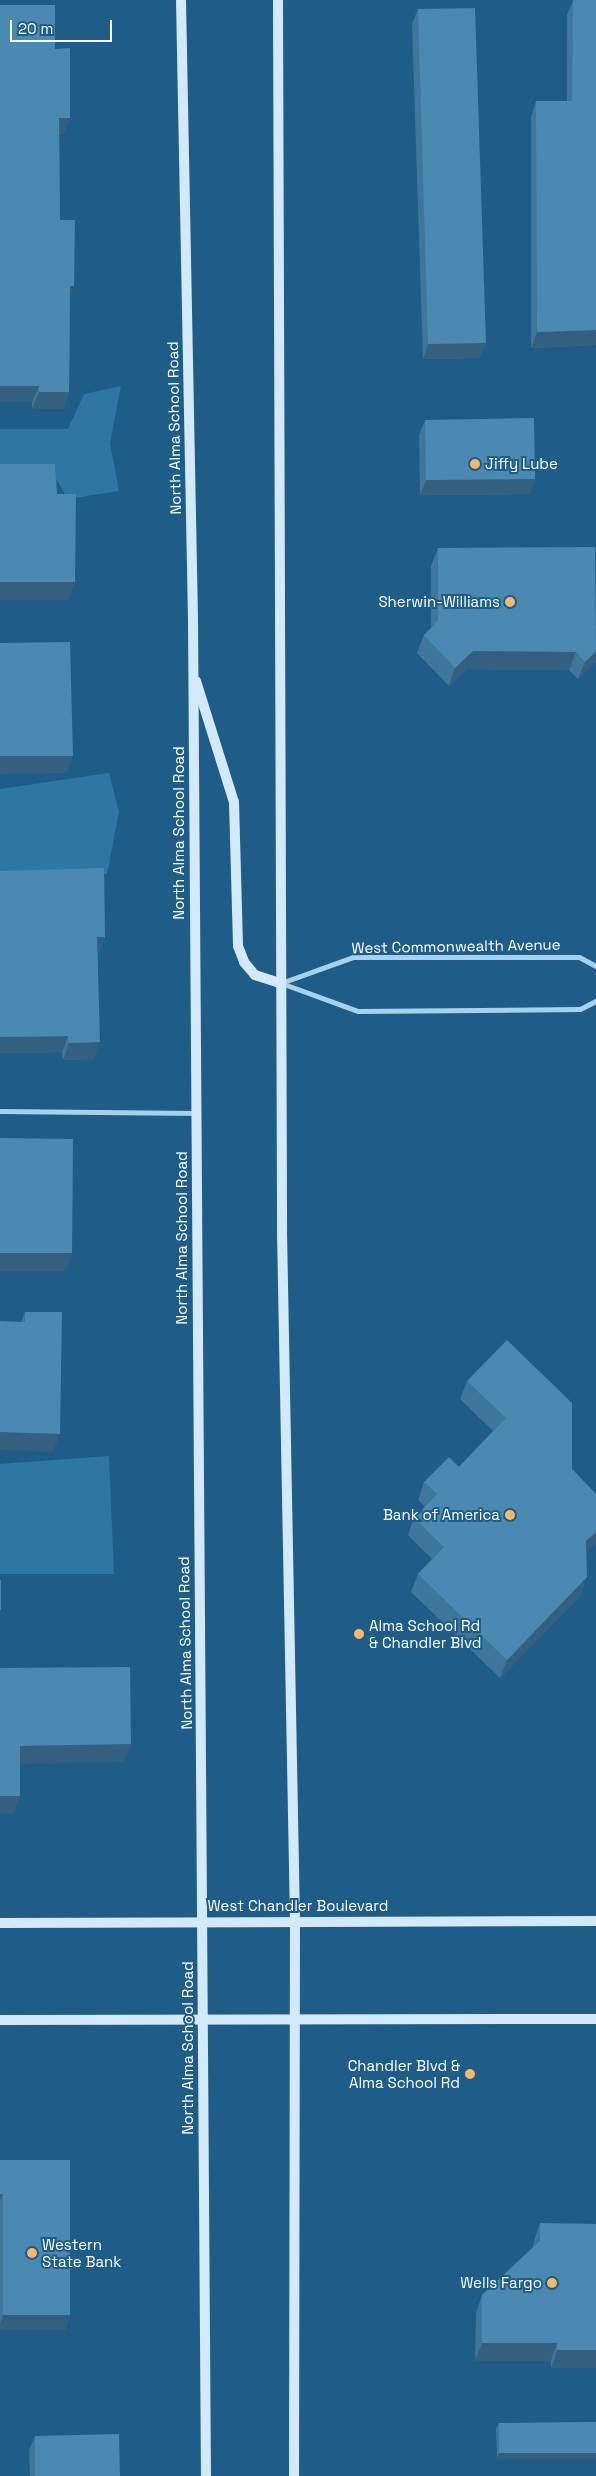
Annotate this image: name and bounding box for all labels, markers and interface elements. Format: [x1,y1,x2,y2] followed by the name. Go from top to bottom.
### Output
[12,10,115,42] scale bar
[18,19,53,38] text: 20 m
[163,341,185,515] street label: North Alma School Road
[485,455,558,473] place label: Jiffy Lube
[469,458,481,470] marker: Jiffy Lube
[378,593,500,611] place label: Sherwin-Williams
[504,596,516,608] marker: Sherwin-Williams
[170,746,188,920] street label: North Alma School Road
[351,935,561,957] street label: West Commonwealth Avenue
[173,1151,191,1325] street label: North Alma School Road
[383,1506,500,1524] place label: Bank of America
[504,1509,516,1521] marker: Bank of America
[174,1556,196,1730] street label: North Alma School Road
[369,1616,481,1651] place label: Alma School Rd & Chandler Blvd
[353,1628,365,1640] marker: Alma School Rd & Chandler Blvd
[208,1897,388,1915] street label: West Chandler Boulevard
[179,1961,197,2135] street label: North Alma School Road
[348,2056,460,2091] place label: Chandler Blvd & Alma School Rd
[464,2068,476,2080] marker: Chandler Blvd & Alma School Rd
[42,2235,121,2270] place label: Western State Bank
[26,2247,38,2259] marker: Western State Bank
[460,2274,542,2292] place label: Wells Fargo
[546,2277,558,2289] marker: Wells Fargo

